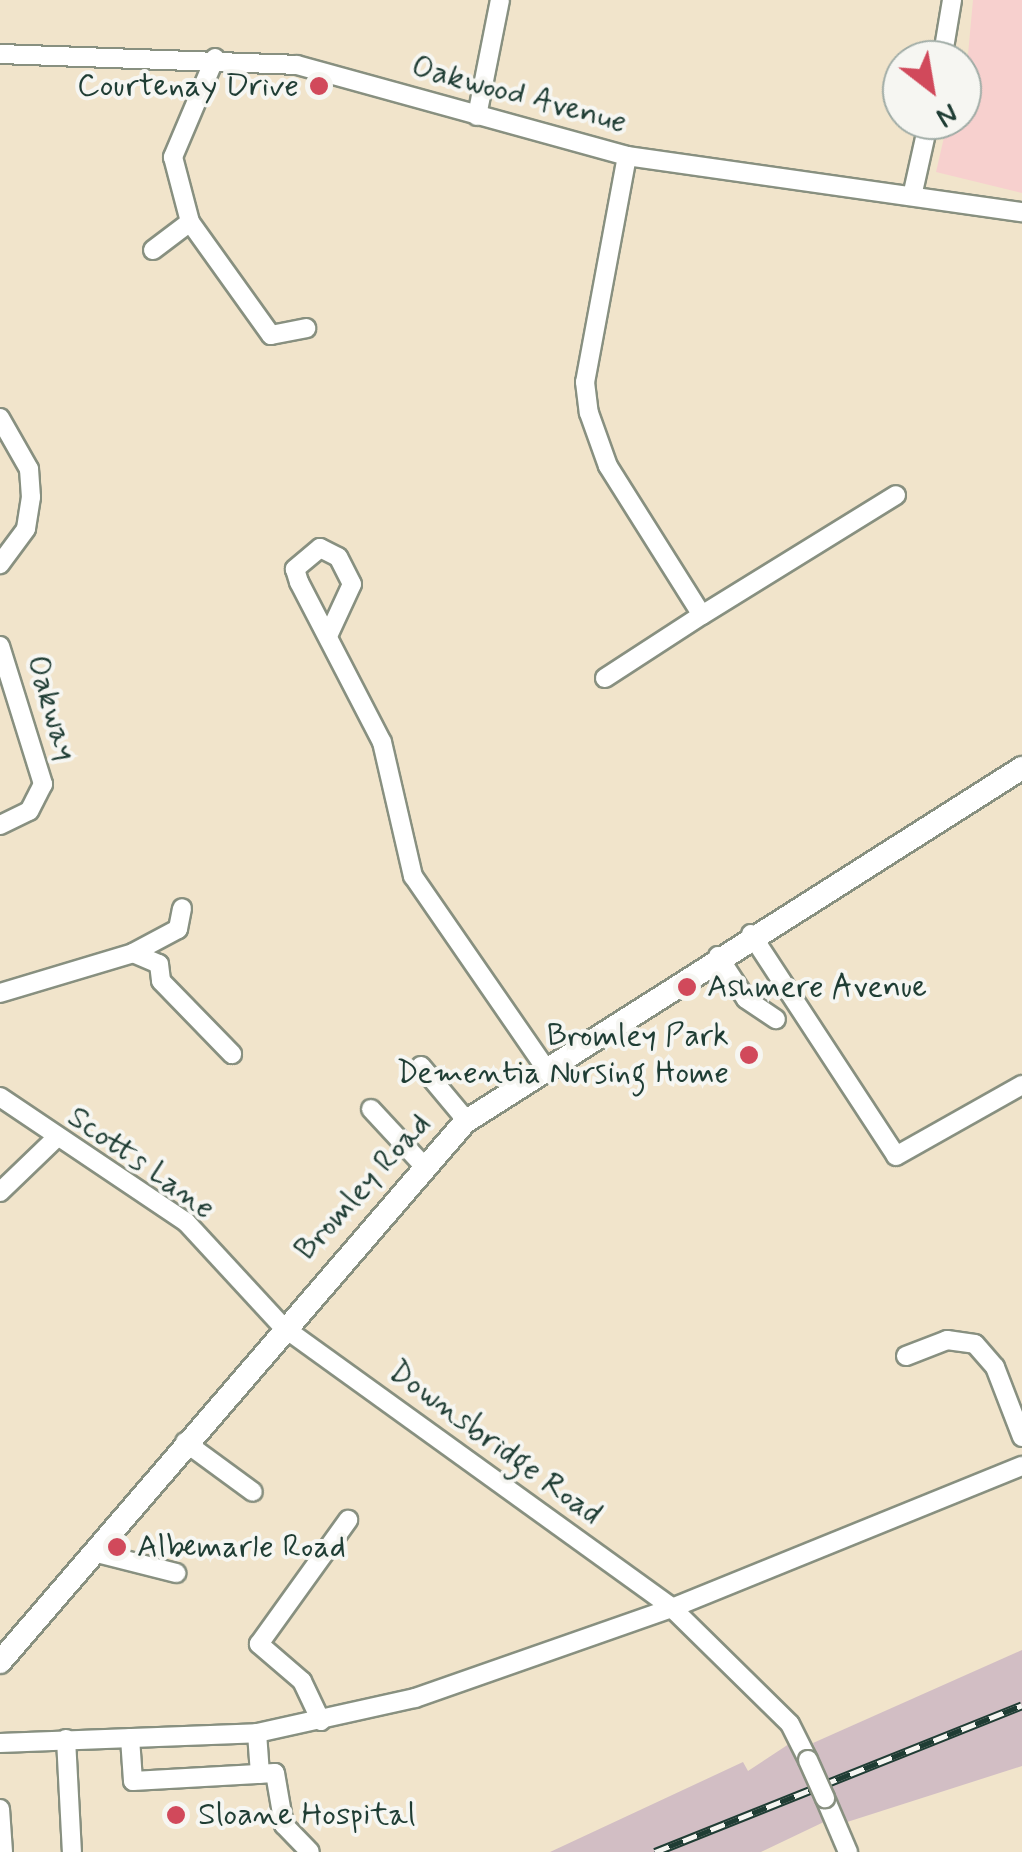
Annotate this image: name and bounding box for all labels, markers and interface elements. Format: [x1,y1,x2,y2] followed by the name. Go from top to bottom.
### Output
[882,40,982,140] north arrow
[405,47,633,143] street label: Oakwood Avenue
[80,67,299,105] place label: Courtenay Drive
[308,75,330,97] marker: Courtenay Drive
[929,94,964,135] text: N
[17,651,85,765] street label: Oakway
[707,968,932,1006] place label: Ashmere Avenue
[676,976,698,998] marker: Ashmere Avenue
[387,1018,729,1093] place label: Bromley Park Dementia Nursing Home
[738,1044,760,1066] marker: Bromley Park Dementia Nursing Home
[61,1099,221,1227] street label: Scotts Lane
[288,1106,438,1268] street label: Bromley Road
[381,1353,609,1533] street label: Downsbridge Road
[137,1528,346,1566] place label: Albemarle Road
[106,1536,128,1558] marker: Albemarle Road
[198,1796,416,1834] place label: Sloane Hospital
[163,1802,189,1828] marker: Sloane Hospital

